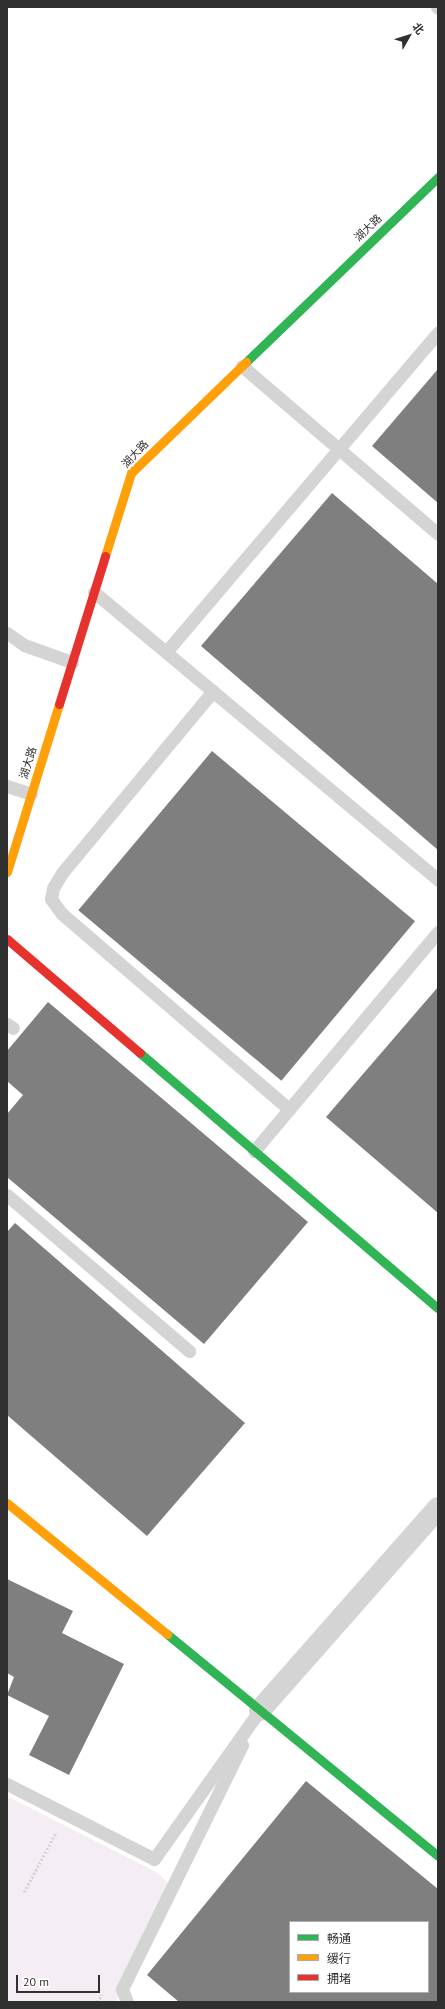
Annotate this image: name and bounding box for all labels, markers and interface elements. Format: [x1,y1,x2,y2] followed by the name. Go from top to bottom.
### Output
[389,16,429,56] north arrow
[409,20,427,37] text: 北
[352,212,384,244] street label: 湖大路
[119,437,151,471] street label: 湖大路
[17,745,39,781] street label: 湖大路
[289,1921,429,1993] legend
[327,1931,351,1946] text: 畅通
[327,1951,351,1966] text: 缓行
[18,1967,102,1993] scale bar
[327,1971,351,1986] text: 拥堵
[23,1974,49,1989] text: 20 m

